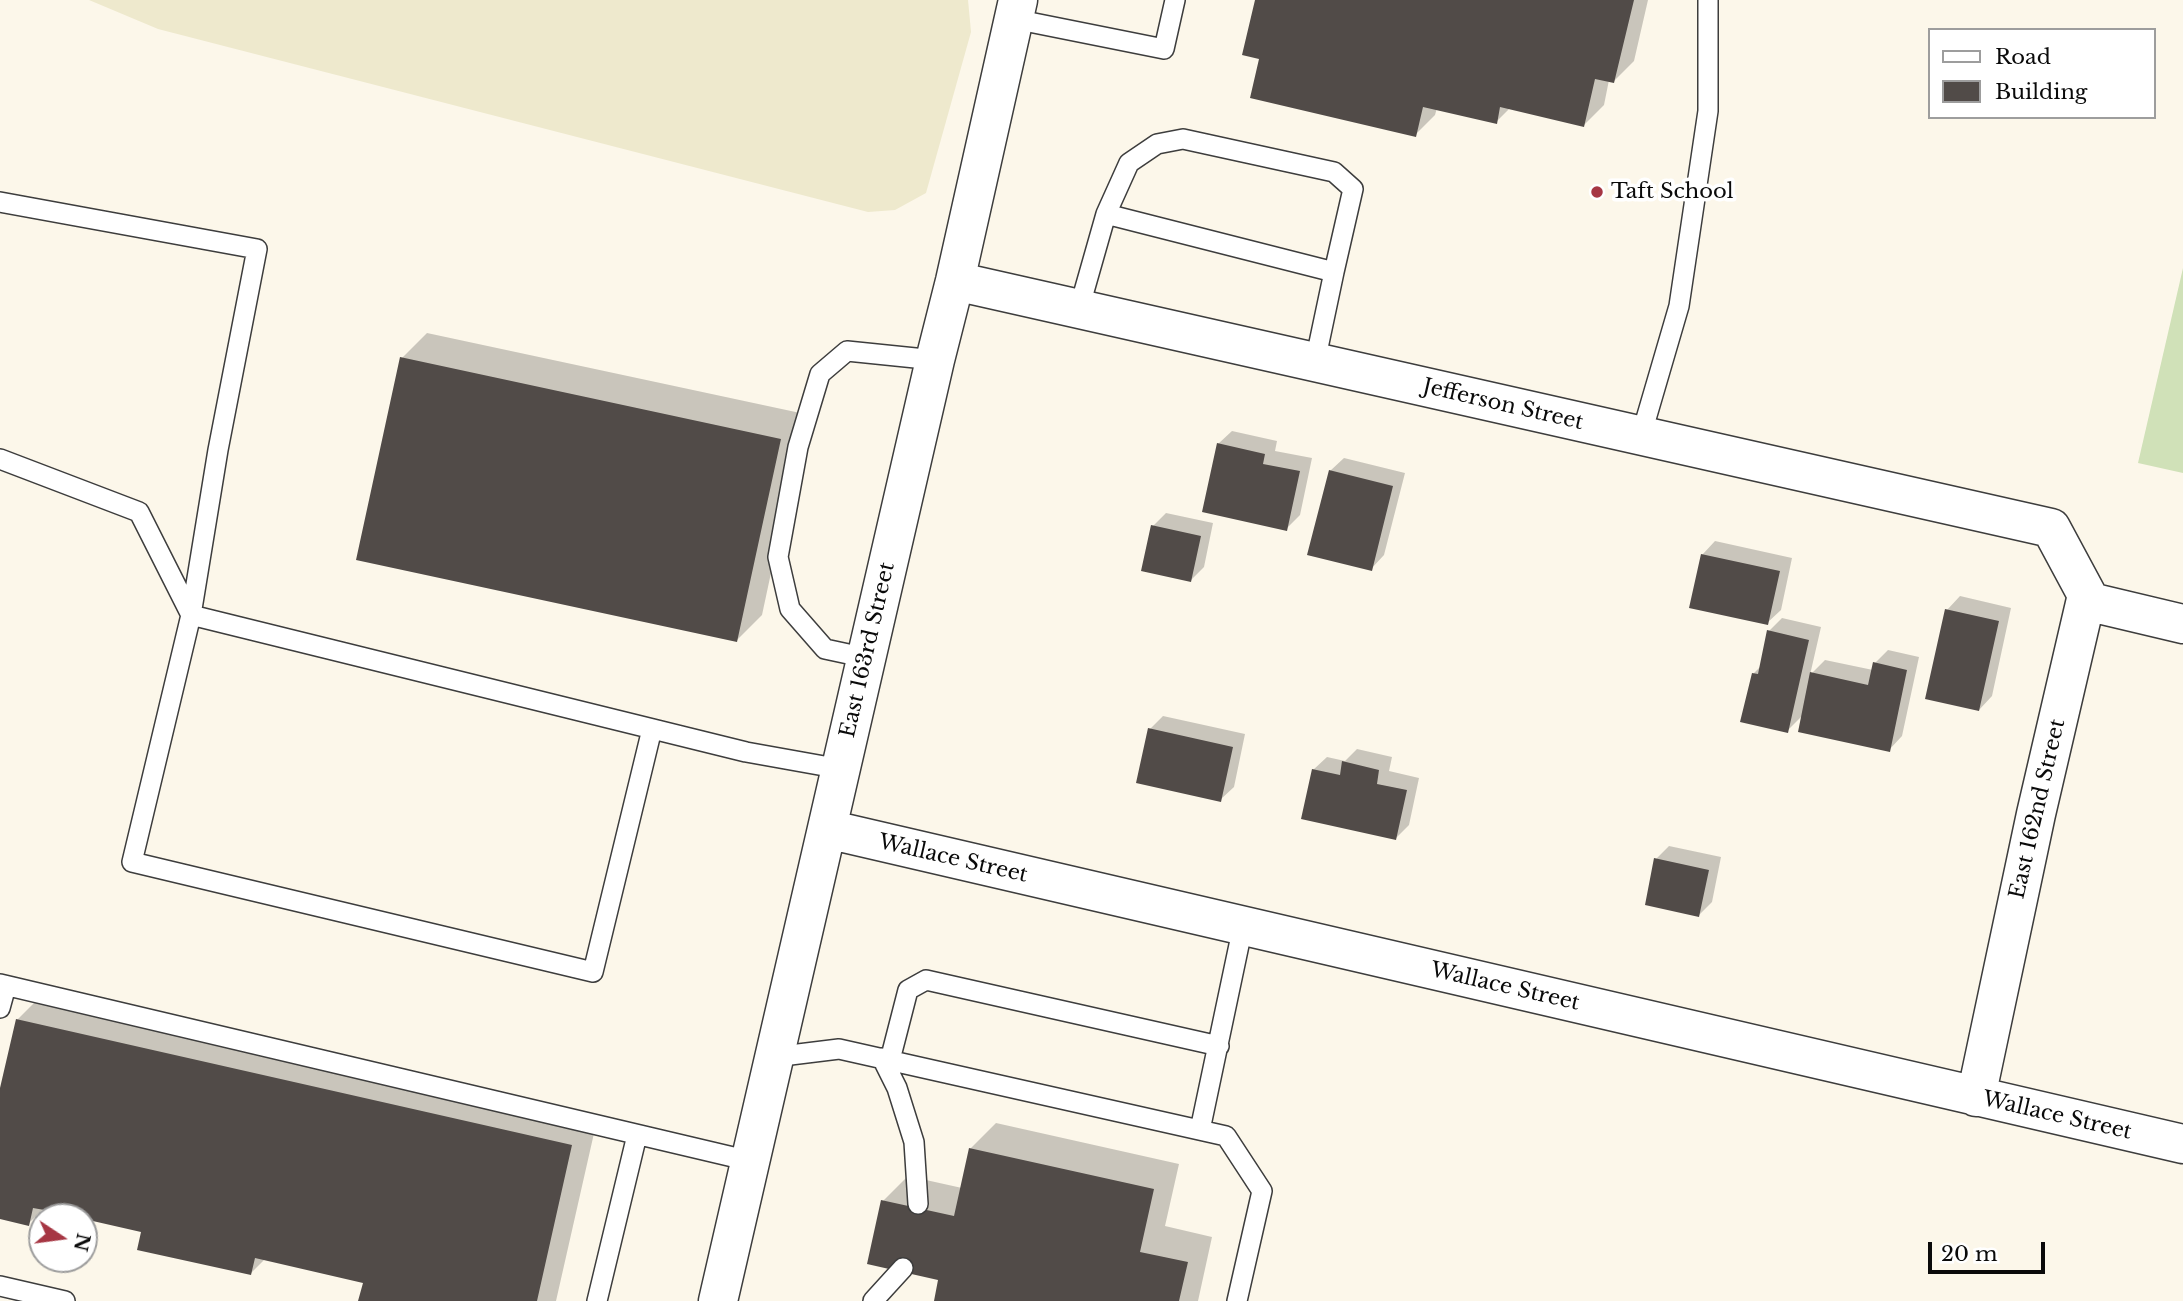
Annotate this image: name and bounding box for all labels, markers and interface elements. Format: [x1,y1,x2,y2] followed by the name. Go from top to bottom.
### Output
[1927,28,2155,119] legend
[1995,44,2051,70] text: Road
[1995,79,2087,105] text: Building
[1611,179,1733,205] place label: Taft School
[1589,184,1605,200] marker: Taft School
[1420,374,1586,436] street label: Jefferson Street
[836,560,900,740] street label: East 163rd Street
[2005,717,2071,901] street label: East 162nd Street
[876,830,1030,888] street label: Wallace Street
[1428,958,1582,1016] street label: Wallace Street
[1980,1087,2134,1145] street label: Wallace Street
[28,1203,98,1273] north arrow
[1931,1228,2048,1272] scale bar
[69,1231,95,1254] text: N
[1941,1241,1998,1267] text: 20 m

